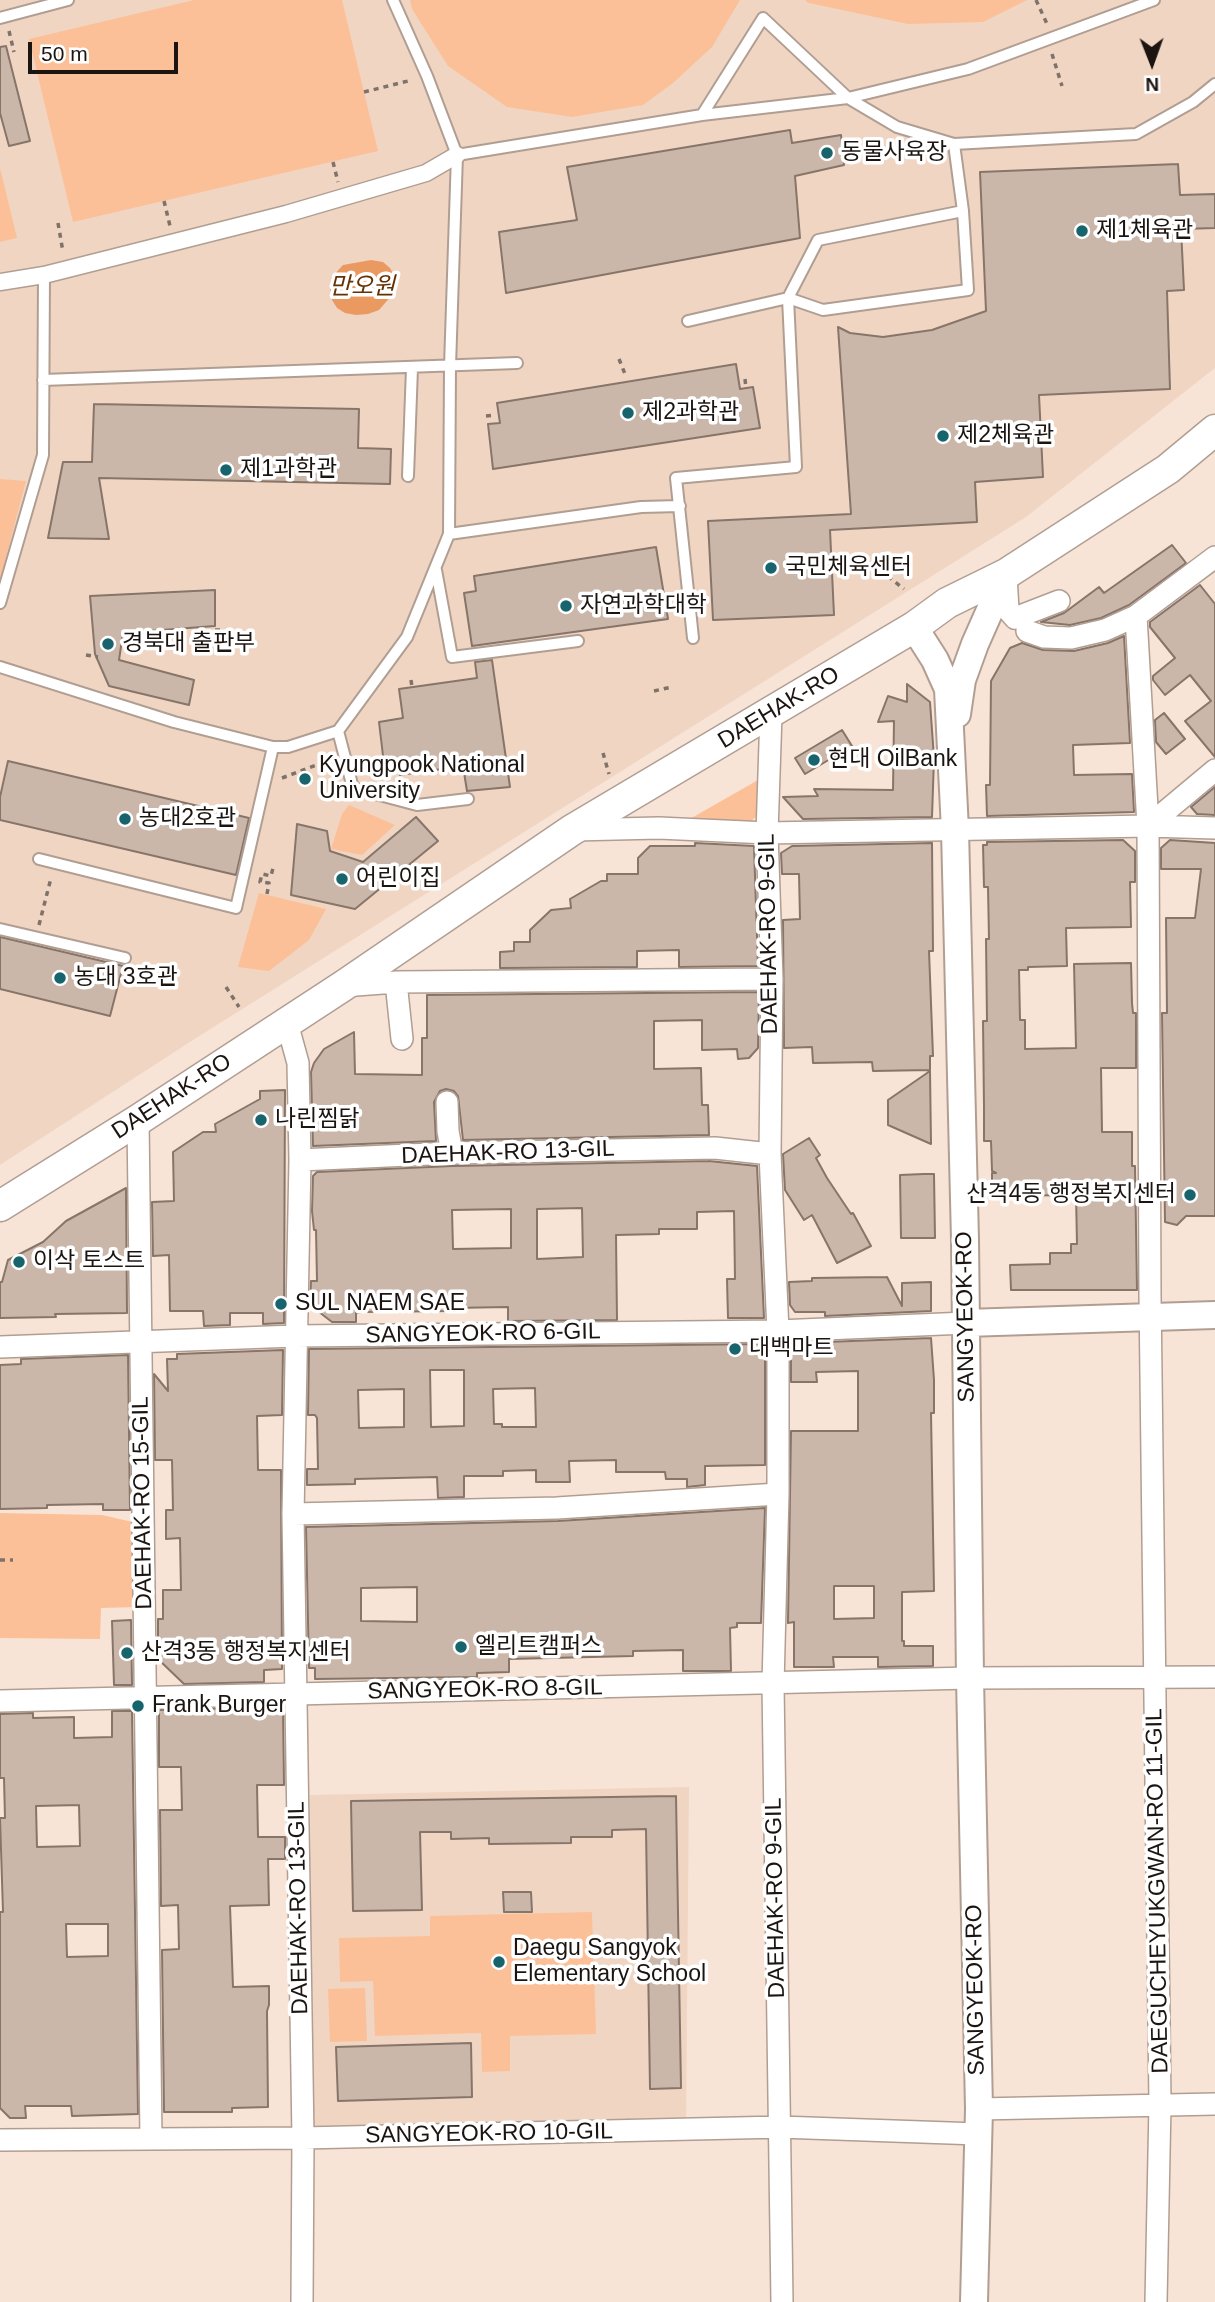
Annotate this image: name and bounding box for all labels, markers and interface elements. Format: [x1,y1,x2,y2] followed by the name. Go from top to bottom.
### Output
[32,28,182,72] scale bar
[1117,28,1187,98] north arrow
[41,42,88,65] text: 50 m
[1145,74,1159,95] text: N
[841,139,947,167] place label: 동물사육장
[819,145,835,161] marker: 동물사육장
[1096,217,1193,245] place label: 제1체육관
[1074,223,1090,239] marker: 제1체육관
[329,273,395,301] water label: 만오원
[642,399,739,427] place label: 제2과학관
[620,405,636,421] marker: 제2과학관
[957,422,1054,450] place label: 제2체육관
[935,428,951,444] marker: 제2체육관
[240,456,337,484] place label: 제1과학관
[218,462,234,478] marker: 제1과학관
[785,554,912,582] place label: 국민체육센터
[763,560,779,576] marker: 국민체육센터
[580,592,707,620] place label: 자연과학대학
[558,598,574,614] marker: 자연과학대학
[122,630,255,658] place label: 경북대 출판부
[100,636,116,652] marker: 경북대 출판부
[713,661,845,755] street label: DAEHAK-RO
[828,746,957,774] place label: 현대 OilBank
[319,752,525,806] place label: Kyungpook National University
[806,752,822,768] marker: 현대 OilBank
[297,771,313,787] marker: Kyungpook National University
[139,805,236,833] place label: 농대2호관
[117,811,133,827] marker: 농대2호관
[753,833,785,1035] street label: DAEHAK-RO 9-GIL
[356,865,441,893] place label: 어린이집
[334,871,350,887] marker: 어린이집
[74,964,178,992] place label: 농대 3호관
[52,970,68,986] marker: 농대 3호관
[107,1048,237,1146] street label: DAEHAK-RO
[275,1106,360,1134] place label: 나린찜닭
[253,1112,269,1128] marker: 나린찜닭
[401,1135,615,1171] street label: DAEHAK-RO 13-GIL
[966,1181,1176,1209] place label: 산격4동 행정복지센터
[1182,1187,1198,1203] marker: 산격4동 행정복지센터
[951,1231,981,1403] street label: SANGYEOK-RO
[33,1248,145,1276] place label: 이삭 토스트
[11,1254,27,1270] marker: 이삭 토스트
[295,1290,465,1318] place label: SUL NAEM SAE
[273,1296,289,1312] marker: SUL NAEM SAE
[365,1318,601,1350] street label: SANGYEOK-RO 6-GIL
[749,1335,834,1363] place label: 대백마트
[727,1341,743,1357] marker: 대백마트
[127,1396,159,1610] street label: DAEHAK-RO 15-GIL
[475,1633,602,1661] place label: 엘리트캠퍼스
[141,1639,351,1667] place label: 산격3동 행정복지센터
[453,1639,469,1655] marker: 엘리트캠퍼스
[119,1645,135,1661] marker: 산격3동 행정복지센터
[367,1674,603,1706] street label: SANGYEOK-RO 8-GIL
[152,1692,286,1720] place label: Frank Burger
[130,1698,146,1714] marker: Frank Burger
[1141,1708,1175,2074] street label: DAEGUCHEYUKGWAN-RO 11-GIL
[760,1797,792,1999] street label: DAEHAK-RO 9-GIL
[283,1801,315,2015] street label: DAEHAK-RO 13-GIL
[961,1904,991,2076] street label: SANGYEOK-RO
[513,1935,706,1989] place label: Daegu Sangyok Elementary School
[491,1954,507,1970] marker: Daegu Sangyok Elementary School
[365,2118,613,2150] street label: SANGYEOK-RO 10-GIL

